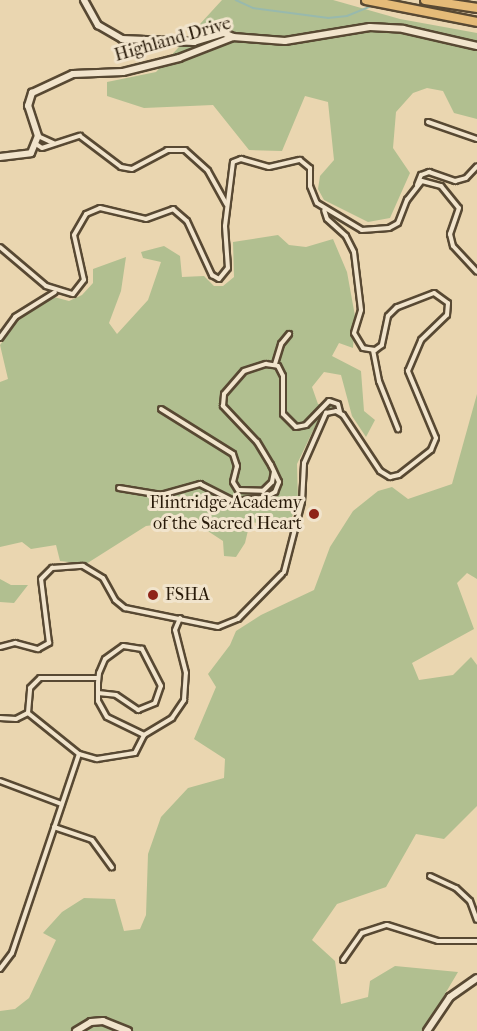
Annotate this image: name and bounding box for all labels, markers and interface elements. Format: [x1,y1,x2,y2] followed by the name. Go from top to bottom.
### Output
[112,13,234,67] street label: Highland Drive
[149,493,302,536] place label: Flintridge Academy of the Sacred Heart
[307,507,321,521] marker: Flintridge Academy of the Sacred Heart
[165,584,210,606] place label: FSHA
[146,588,160,602] marker: FSHA

